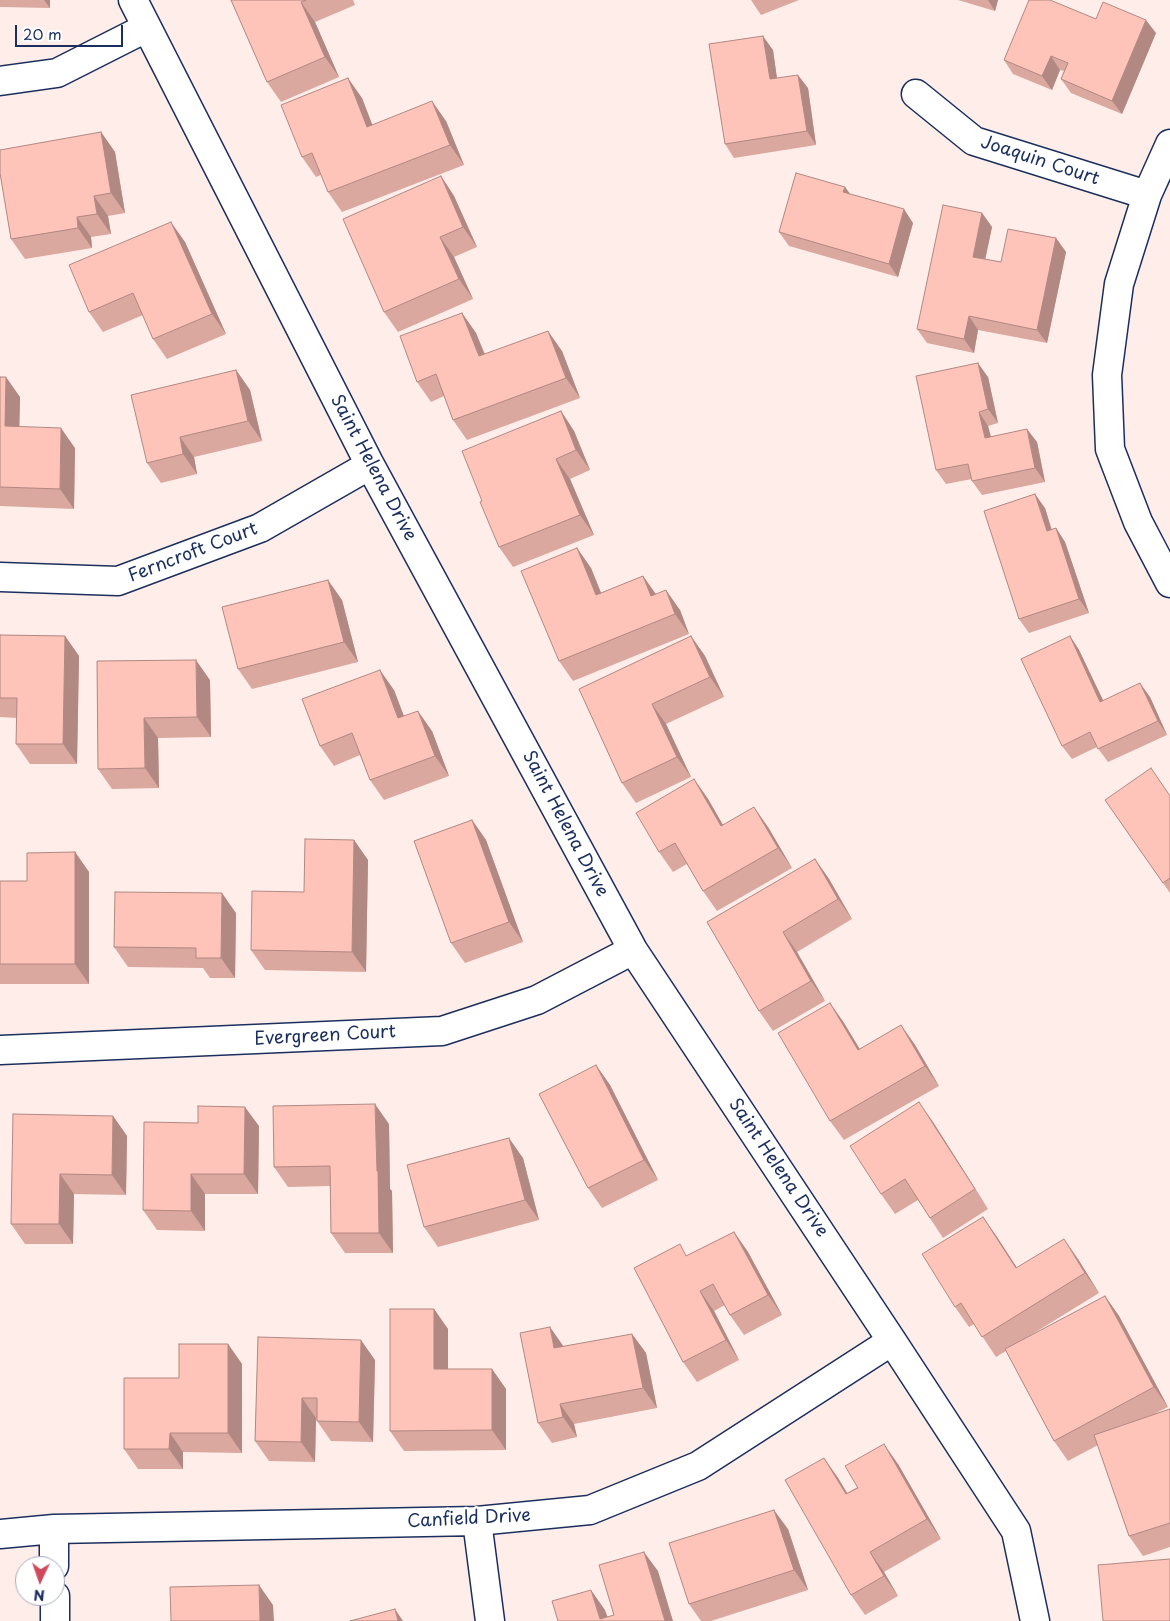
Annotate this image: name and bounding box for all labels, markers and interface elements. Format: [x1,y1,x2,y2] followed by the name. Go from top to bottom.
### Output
[18,15,125,47] scale bar
[23,22,62,45] text: 20 m
[978,132,1102,190] street label: Joaquin Court
[325,391,421,545] street label: Saint Helena Drive
[125,518,261,588] street label: Ferncroft Court
[517,747,613,901] street label: Saint Helena Drive
[254,1022,396,1050] street label: Evergreen Court
[724,1095,832,1241] street label: Saint Helena Drive
[407,1505,531,1533] street label: Canfield Drive
[15,1556,65,1606] north arrow
[33,1585,45,1606] text: N

